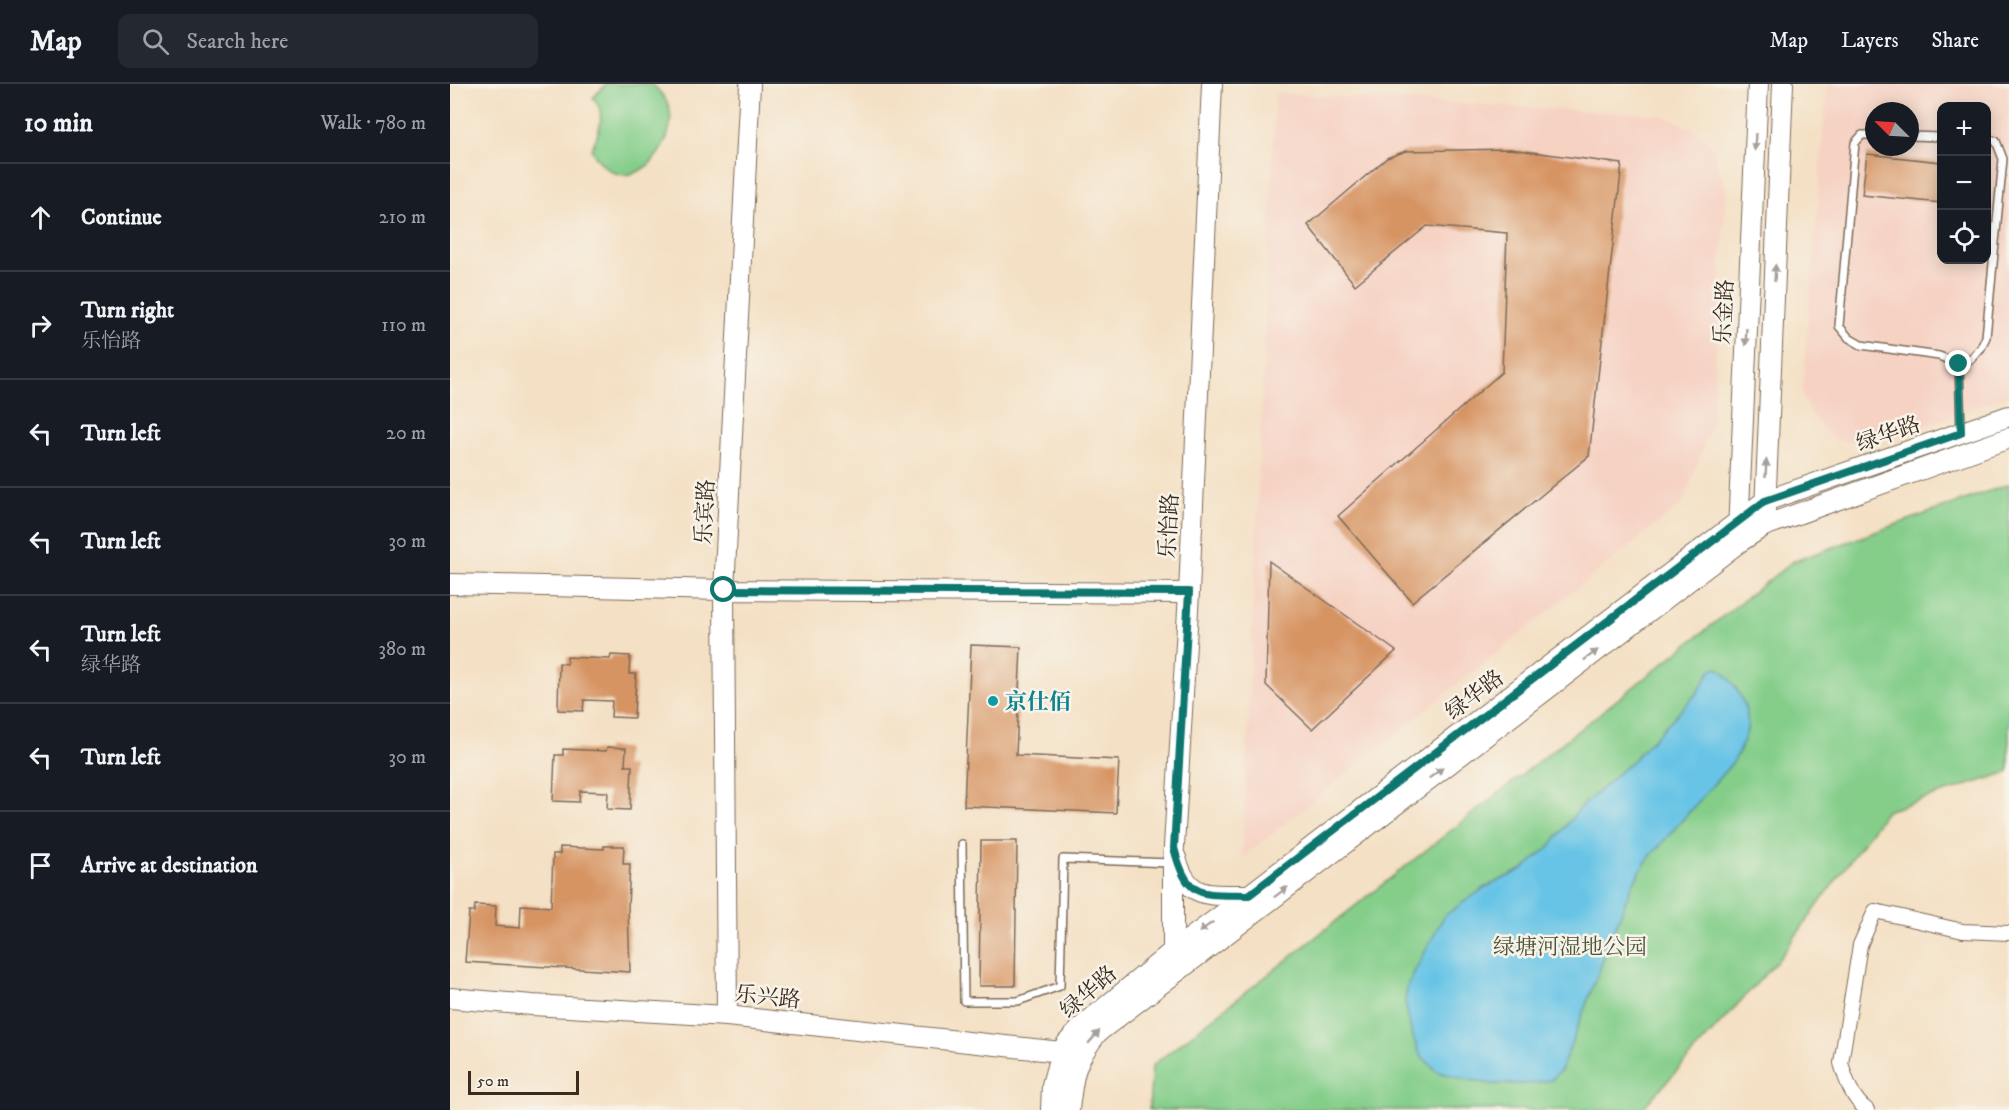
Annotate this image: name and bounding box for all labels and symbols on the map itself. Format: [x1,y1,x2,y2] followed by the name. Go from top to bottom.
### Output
[1865,102,1919,156] north arrow
[1751,133,1760,152] one-way arrow
[1770,263,1779,282] one-way arrow
[1709,278,1740,346] street label: 乐金路
[1742,328,1751,347] one-way arrow
[1945,350,1971,376] route end
[1853,411,1924,458] street label: 绿华路
[1762,458,1771,477] one-way arrow
[690,478,721,546] street label: 乐宾路
[1154,492,1185,560] street label: 乐怡路
[710,576,736,602] route start
[1583,649,1599,661] one-way arrow
[1440,665,1509,726] street label: 绿华路
[1005,689,1071,716] place label: 京仕佰
[986,694,1000,708] marker: 京仕佰
[1429,768,1444,780] one-way arrow
[1274,886,1289,898] one-way arrow
[1198,921,1214,933] one-way arrow
[1493,934,1647,961] park label: 绿塘河湿地公园
[1055,960,1123,1024] street label: 绿华路
[734,981,802,1014] street label: 乐兴路
[1088,1029,1101,1045] one-way arrow
[468,1068,579,1096] scale bar

